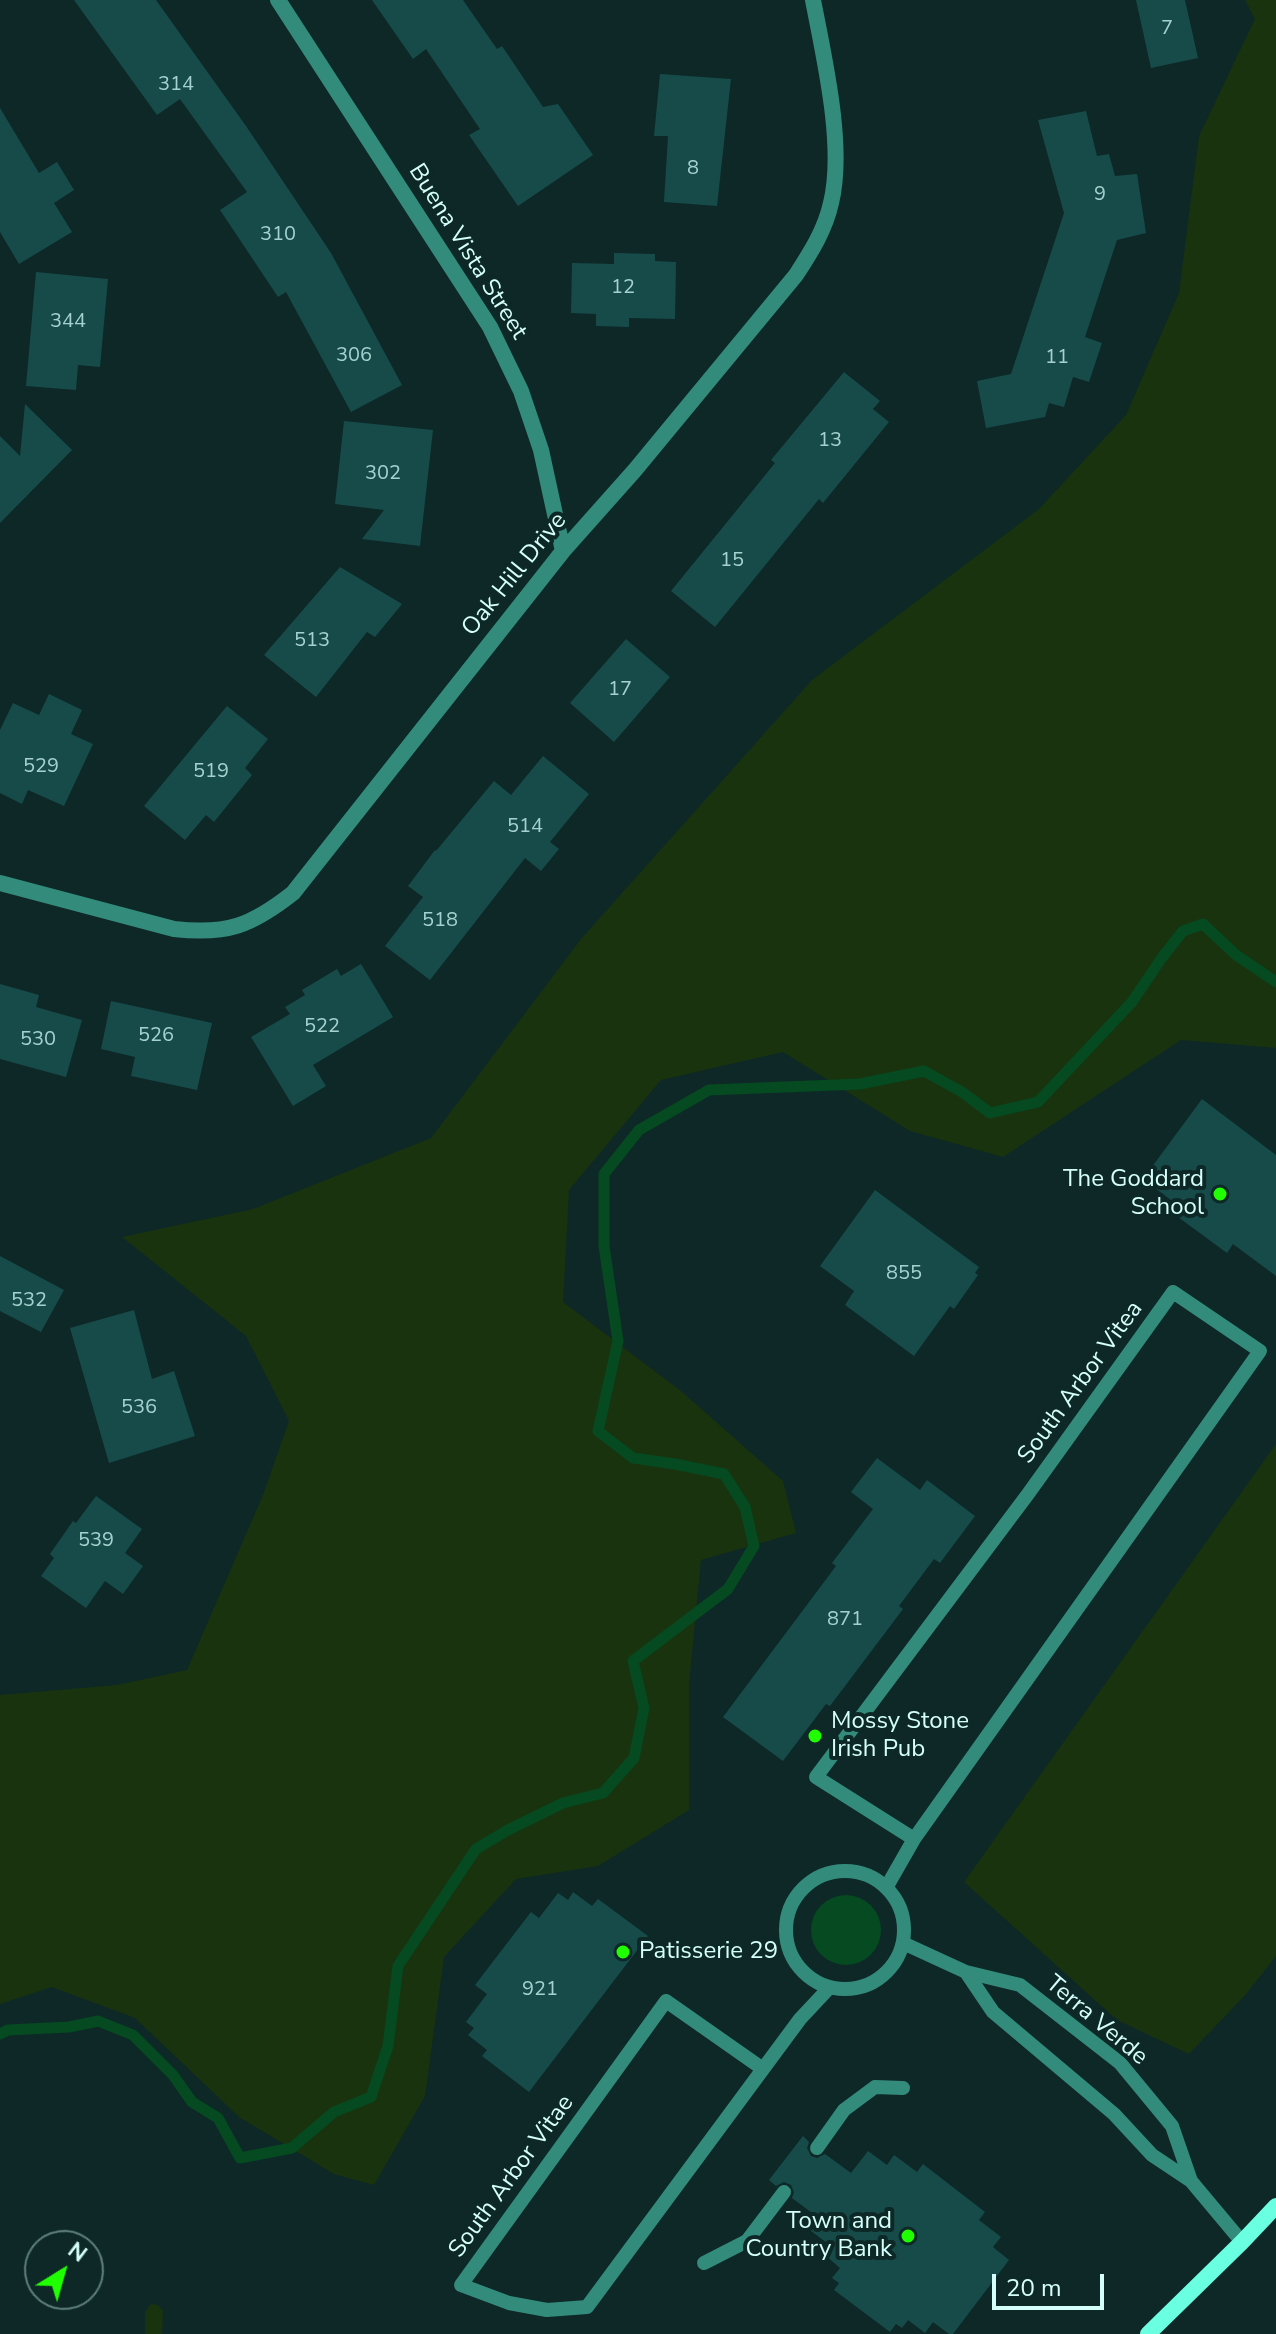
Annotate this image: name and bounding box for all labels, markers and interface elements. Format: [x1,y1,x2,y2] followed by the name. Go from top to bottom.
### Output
[1161,17,1173,41] house number: 7
[158,73,194,97] house number: 314
[687,157,699,181] house number: 8
[401,159,533,345] street label: Buena Vista Street
[1094,183,1106,207] house number: 9
[260,223,296,247] house number: 310
[611,276,635,300] house number: 12
[50,310,86,334] house number: 344
[336,344,372,368] house number: 306
[1045,346,1069,370] house number: 11
[818,429,842,453] house number: 13
[365,462,401,486] house number: 302
[456,507,574,643] street label: Oak Hill Drive
[720,549,744,573] house number: 15
[294,629,330,653] house number: 513
[608,678,632,702] house number: 17
[23,755,59,779] house number: 529
[193,760,229,784] house number: 519
[507,815,543,839] house number: 514
[422,909,458,933] house number: 518
[304,1015,340,1039] house number: 522
[138,1024,174,1048] house number: 526
[20,1028,56,1052] house number: 530
[1063,1166,1204,1222] place label: The Goddard School
[1211,1185,1229,1203] marker: The Goddard School
[886,1262,922,1286] house number: 855
[11,1289,47,1313] house number: 532
[1012,1296,1150,1470] street label: South Arbor Vitea
[121,1396,157,1420] house number: 536
[78,1529,114,1553] house number: 539
[827,1608,863,1632] house number: 871
[831,1708,969,1764] place label: Mossy Stone Irish Pub
[806,1727,824,1745] marker: Mossy Stone Irish Pub
[639,1938,778,1966] place label: Patisserie 29
[614,1943,632,1961] marker: Patisserie 29
[1039,1970,1153,2072] street label: Terra Verde
[522,1978,558,2002] house number: 921
[443,2090,581,2264] street label: South Arbor Vitae
[745,2208,892,2264] place label: Town and Country Bank
[899,2227,917,2245] marker: Town and Country Bank
[24,2230,104,2310] north arrow
[62,2235,93,2269] text: N
[996,2258,1108,2308] scale bar
[1006,2272,1062,2304] text: 20 m

